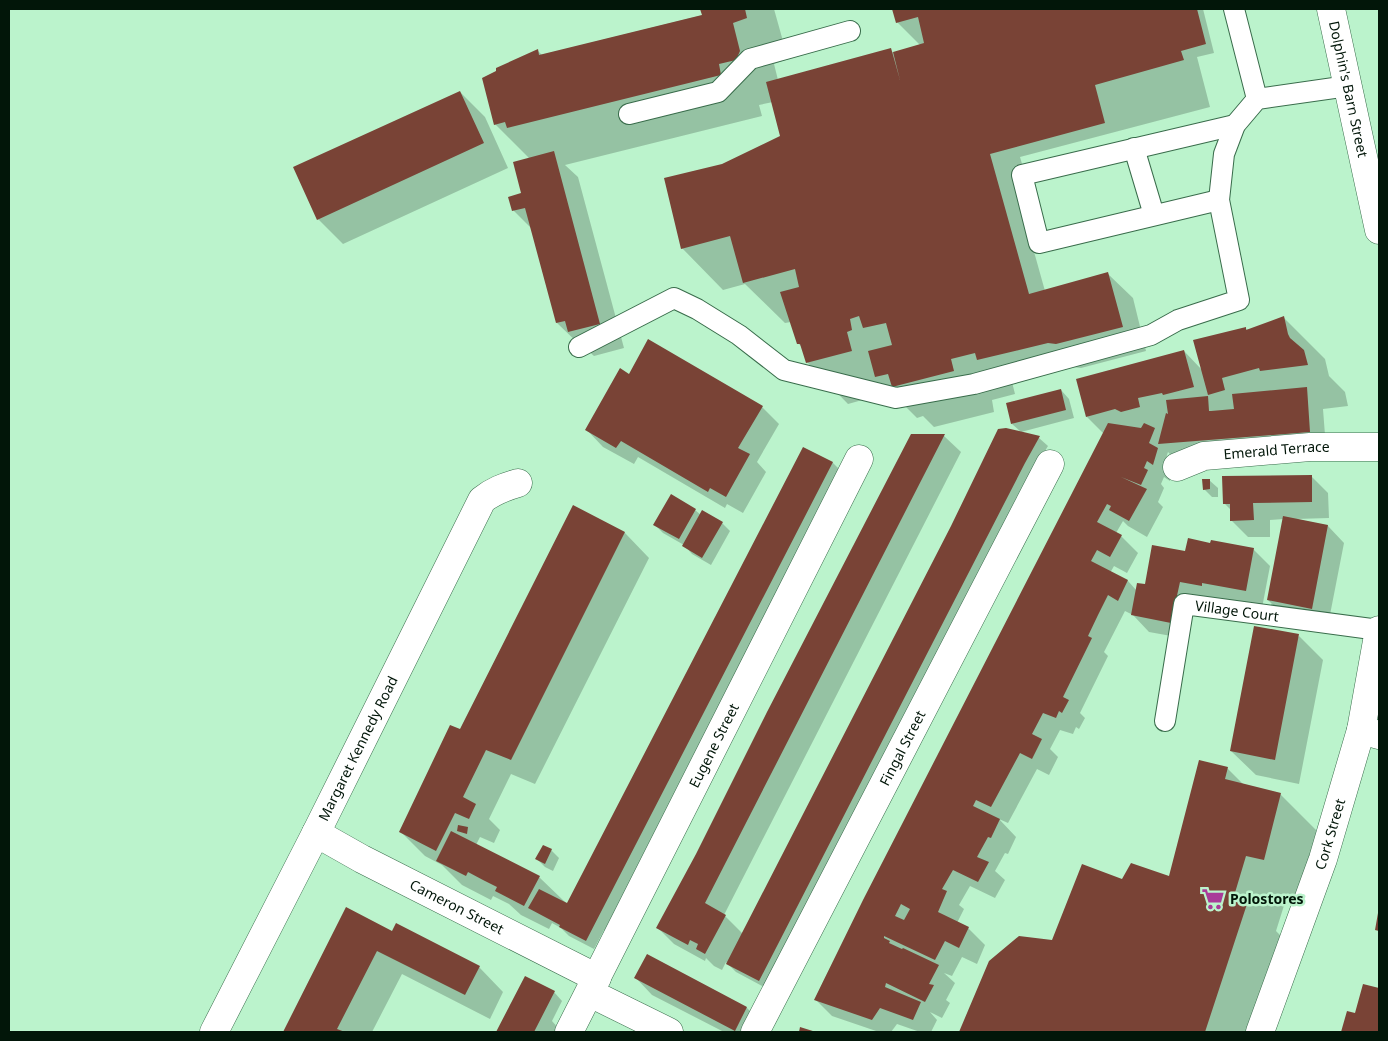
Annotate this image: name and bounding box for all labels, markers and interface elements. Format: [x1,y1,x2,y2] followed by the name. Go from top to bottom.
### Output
[1325,19,1373,159] street label: Dolphin's Barn Street
[1223,437,1330,463] street label: Emerald Terrace
[1194,596,1280,626] street label: Village Court
[314,673,402,824] street label: Margaret Kennedy Road
[684,700,743,791] street label: Eugene Street
[875,707,929,789] street label: Fingal Street
[1310,796,1349,872] street label: Cork Street
[407,875,507,938] street label: Cameron Street
[1200,886,1226,912] supermarket icon: Polostores
[1230,889,1304,908] place label: Polostores

